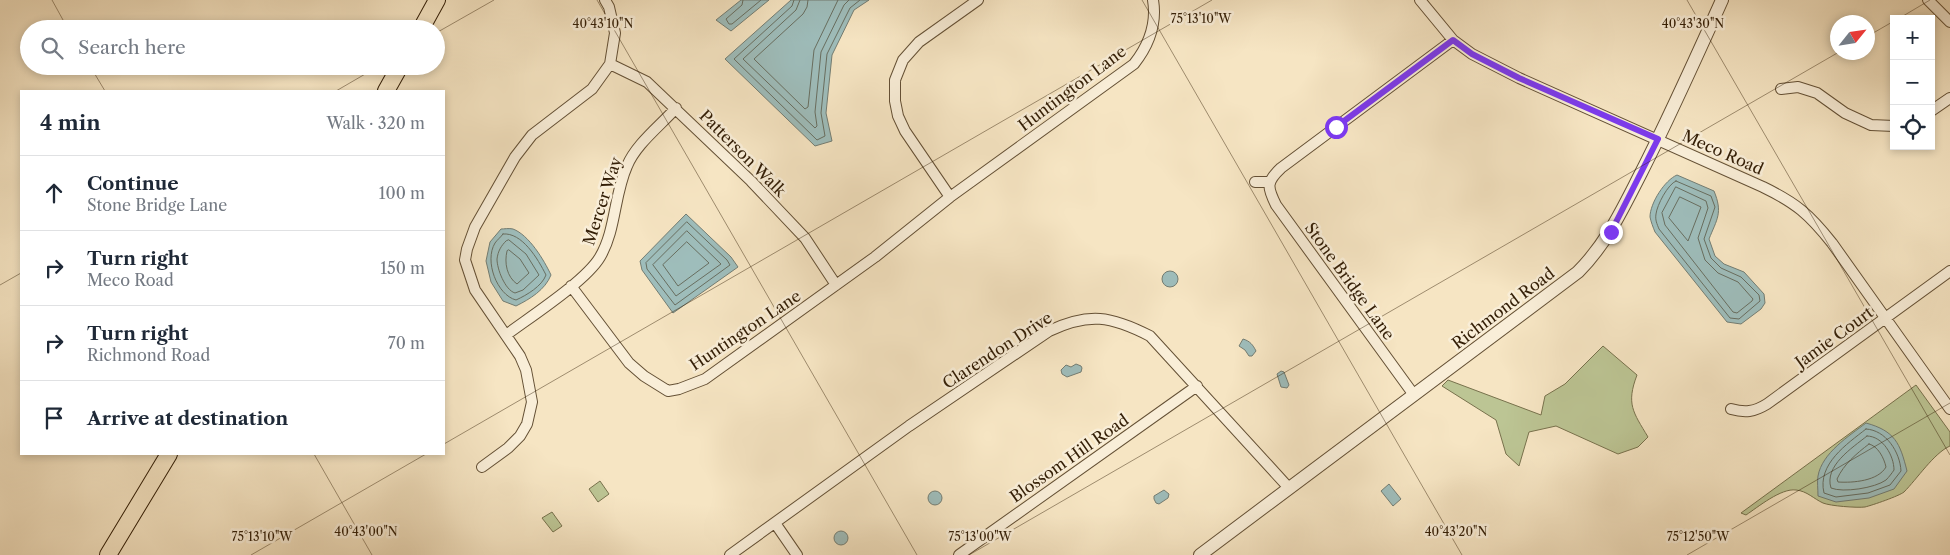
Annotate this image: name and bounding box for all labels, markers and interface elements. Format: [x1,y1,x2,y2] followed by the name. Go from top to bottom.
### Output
[1171,11,1232,26] text: 75°13'10"W
[1830,15,1875,60] north arrow
[1890,15,1935,150] map controls
[1890,15,1935,60] button: +
[573,16,634,31] text: 40°43'10"N
[1662,16,1724,31] text: 40°43'30"N
[20,20,445,75] search box
[38,34,66,62] icon: search
[78,36,186,59] text: Search here
[1014,41,1130,135] street label: Huntington Lane
[1890,60,1935,105] button: −
[695,105,791,201] street label: Patterson Walk
[1890,105,1935,150] button: locate
[40,110,101,135] text: 4 min
[326,113,425,133] text: Walk · 320 m
[1325,116,1348,139] route start
[1679,125,1767,179] street label: Meco Road
[578,153,626,248] street label: Mercer Way
[87,172,179,195] text: Continue
[40,179,68,207] icon: ahead
[379,183,425,203] text: 100 m
[87,195,227,215] text: Stone Bridge Lane
[1301,218,1399,344] street label: Stone Bridge Lane
[1600,221,1623,244] route end
[87,247,188,270] text: Turn right
[40,254,68,282] icon: right
[380,258,425,278] text: 150 m
[1448,263,1558,353] street label: Richmond Road
[87,270,174,290] text: Meco Road
[686,285,804,375] street label: Huntington Lane
[1789,302,1877,374] street label: Jamie Court
[939,307,1055,393] street label: Clarendon Drive
[87,322,188,345] text: Turn right
[40,329,68,357] icon: right
[388,333,425,353] text: 70 m
[87,345,210,365] text: Richmond Road
[40,404,68,432] icon: arrive
[87,407,288,430] text: Arrive at destination
[1006,409,1132,506] street label: Blossom Hill Road
[334,524,398,539] text: 40°43'00"N
[1425,524,1487,539] text: 40°43'20"N
[232,529,293,544] text: 75°13'10"W
[948,529,1013,544] text: 75°13'00"W
[1667,529,1730,544] text: 75°12'50"W

